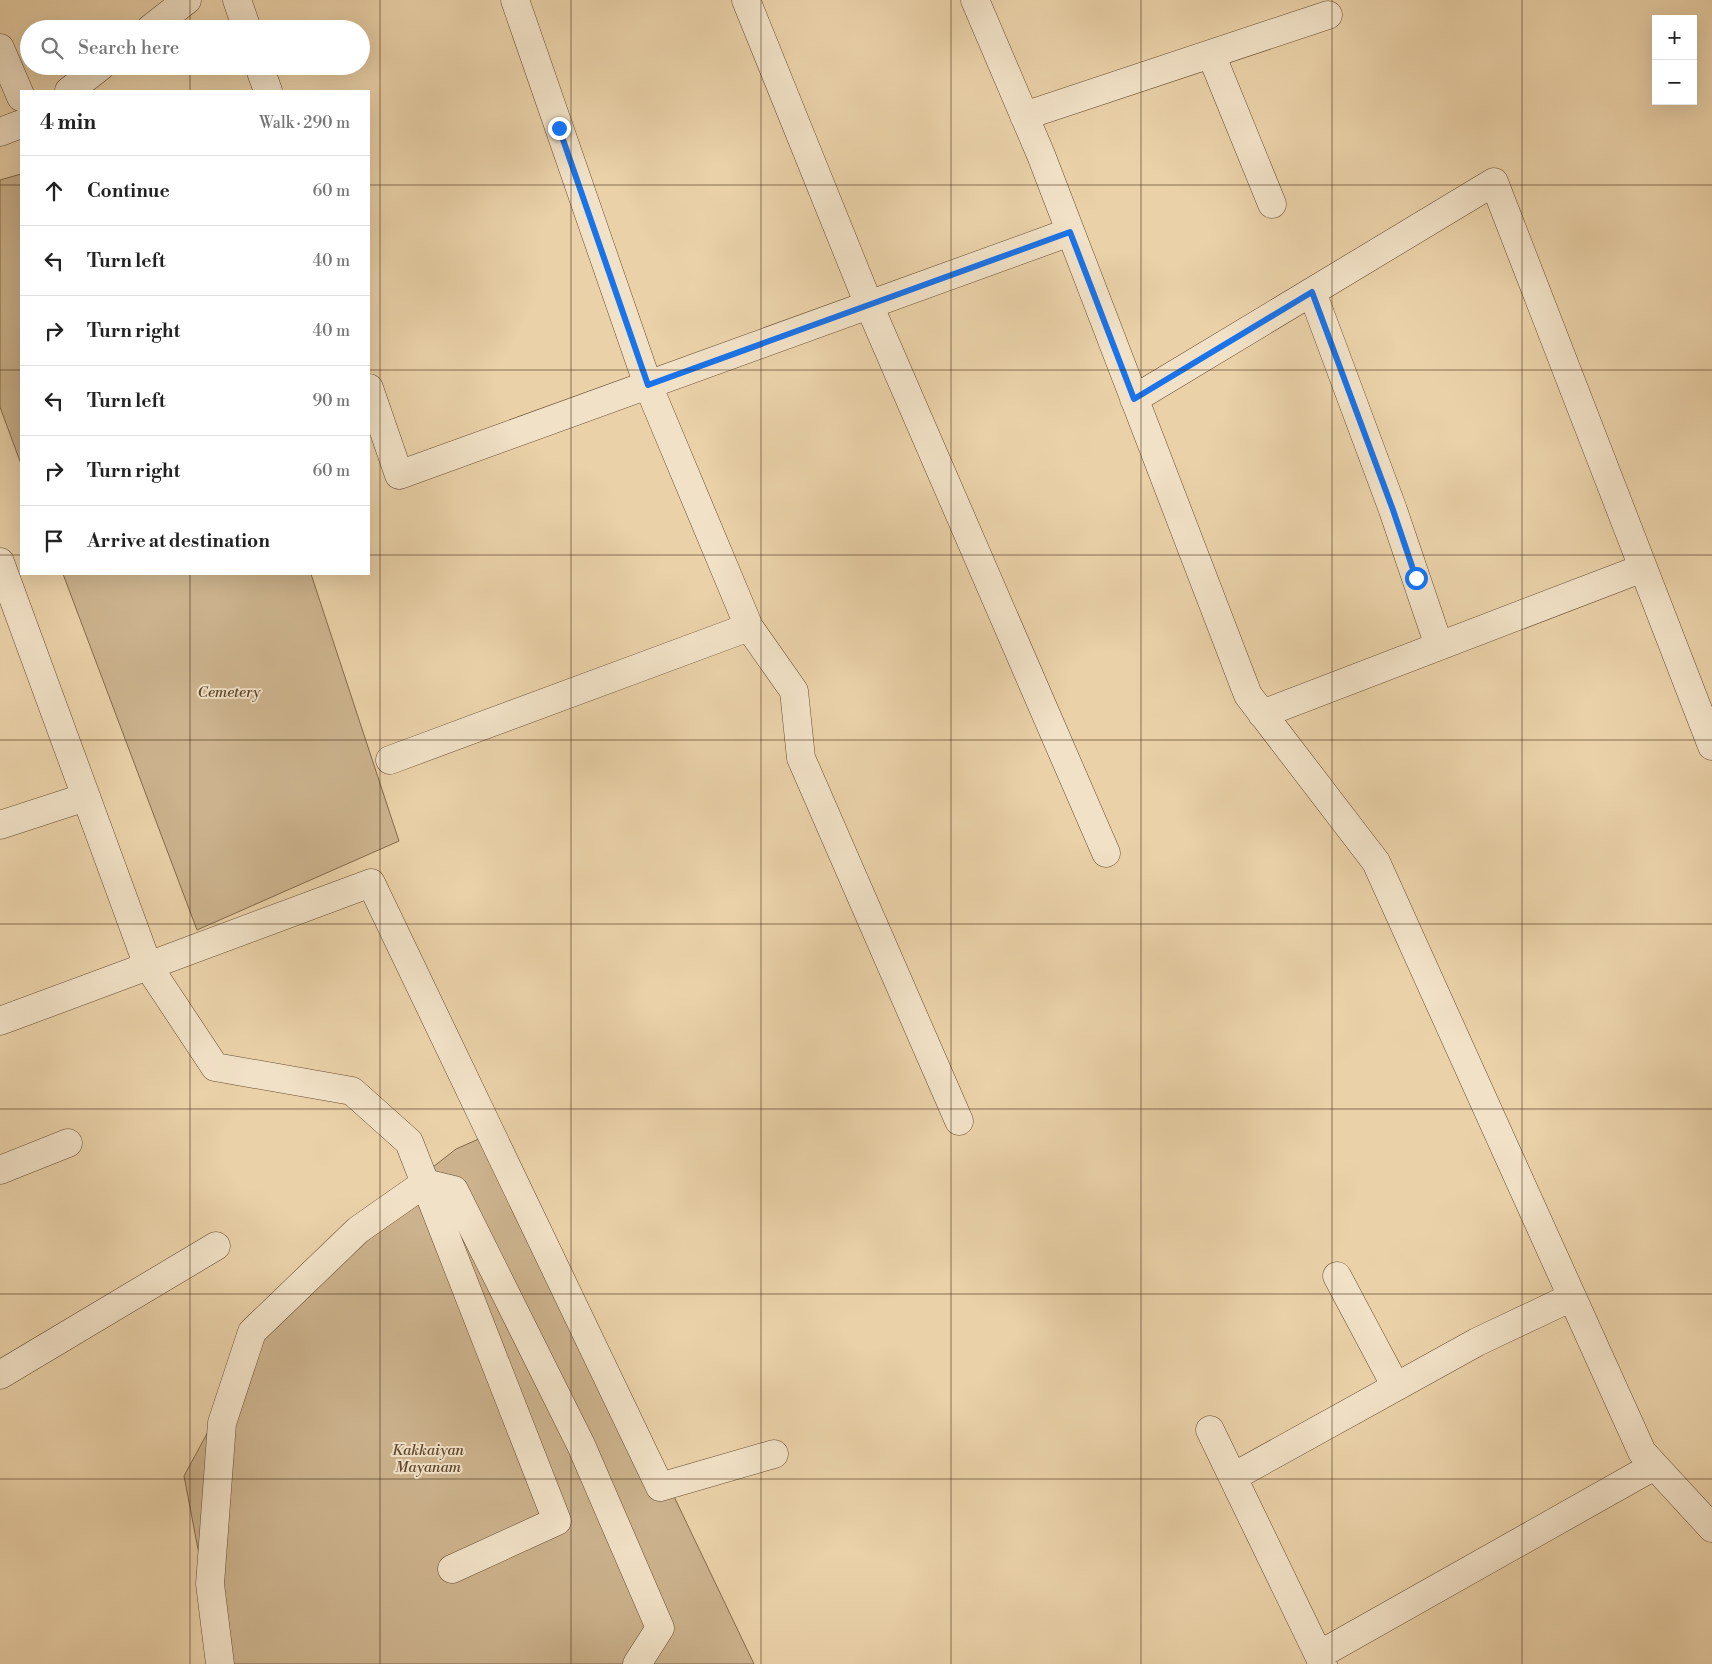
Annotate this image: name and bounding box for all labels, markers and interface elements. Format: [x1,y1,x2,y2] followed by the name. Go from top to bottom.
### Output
[1652,15,1697,105] map controls
[1652,15,1697,60] button: +
[20,20,370,75] search box
[38,34,66,62] icon: search
[78,36,179,60] text: Search here
[1652,60,1697,105] button: −
[40,110,96,136] text: 4 min
[259,113,350,133] text: Walk · 290 m
[548,117,571,140] route end
[40,177,68,205] icon: ahead
[87,179,170,203] text: Continue
[312,181,350,201] text: 60 m
[40,247,68,275] icon: left
[87,249,166,273] text: Turn left
[313,251,350,271] text: 40 m
[40,317,68,345] icon: right
[87,319,180,343] text: Turn right
[313,321,350,341] text: 40 m
[40,387,68,415] icon: left
[87,389,166,413] text: Turn left
[312,391,350,411] text: 90 m
[40,457,68,485] icon: right
[87,459,180,483] text: Turn right
[312,461,350,481] text: 60 m
[40,527,68,555] icon: arrive
[87,529,270,553] text: Arrive at destination
[1405,567,1428,590] route start
[198,683,262,702] park label: Cemetery
[392,1441,465,1477] park label: Kakkaiyan Mayanam

